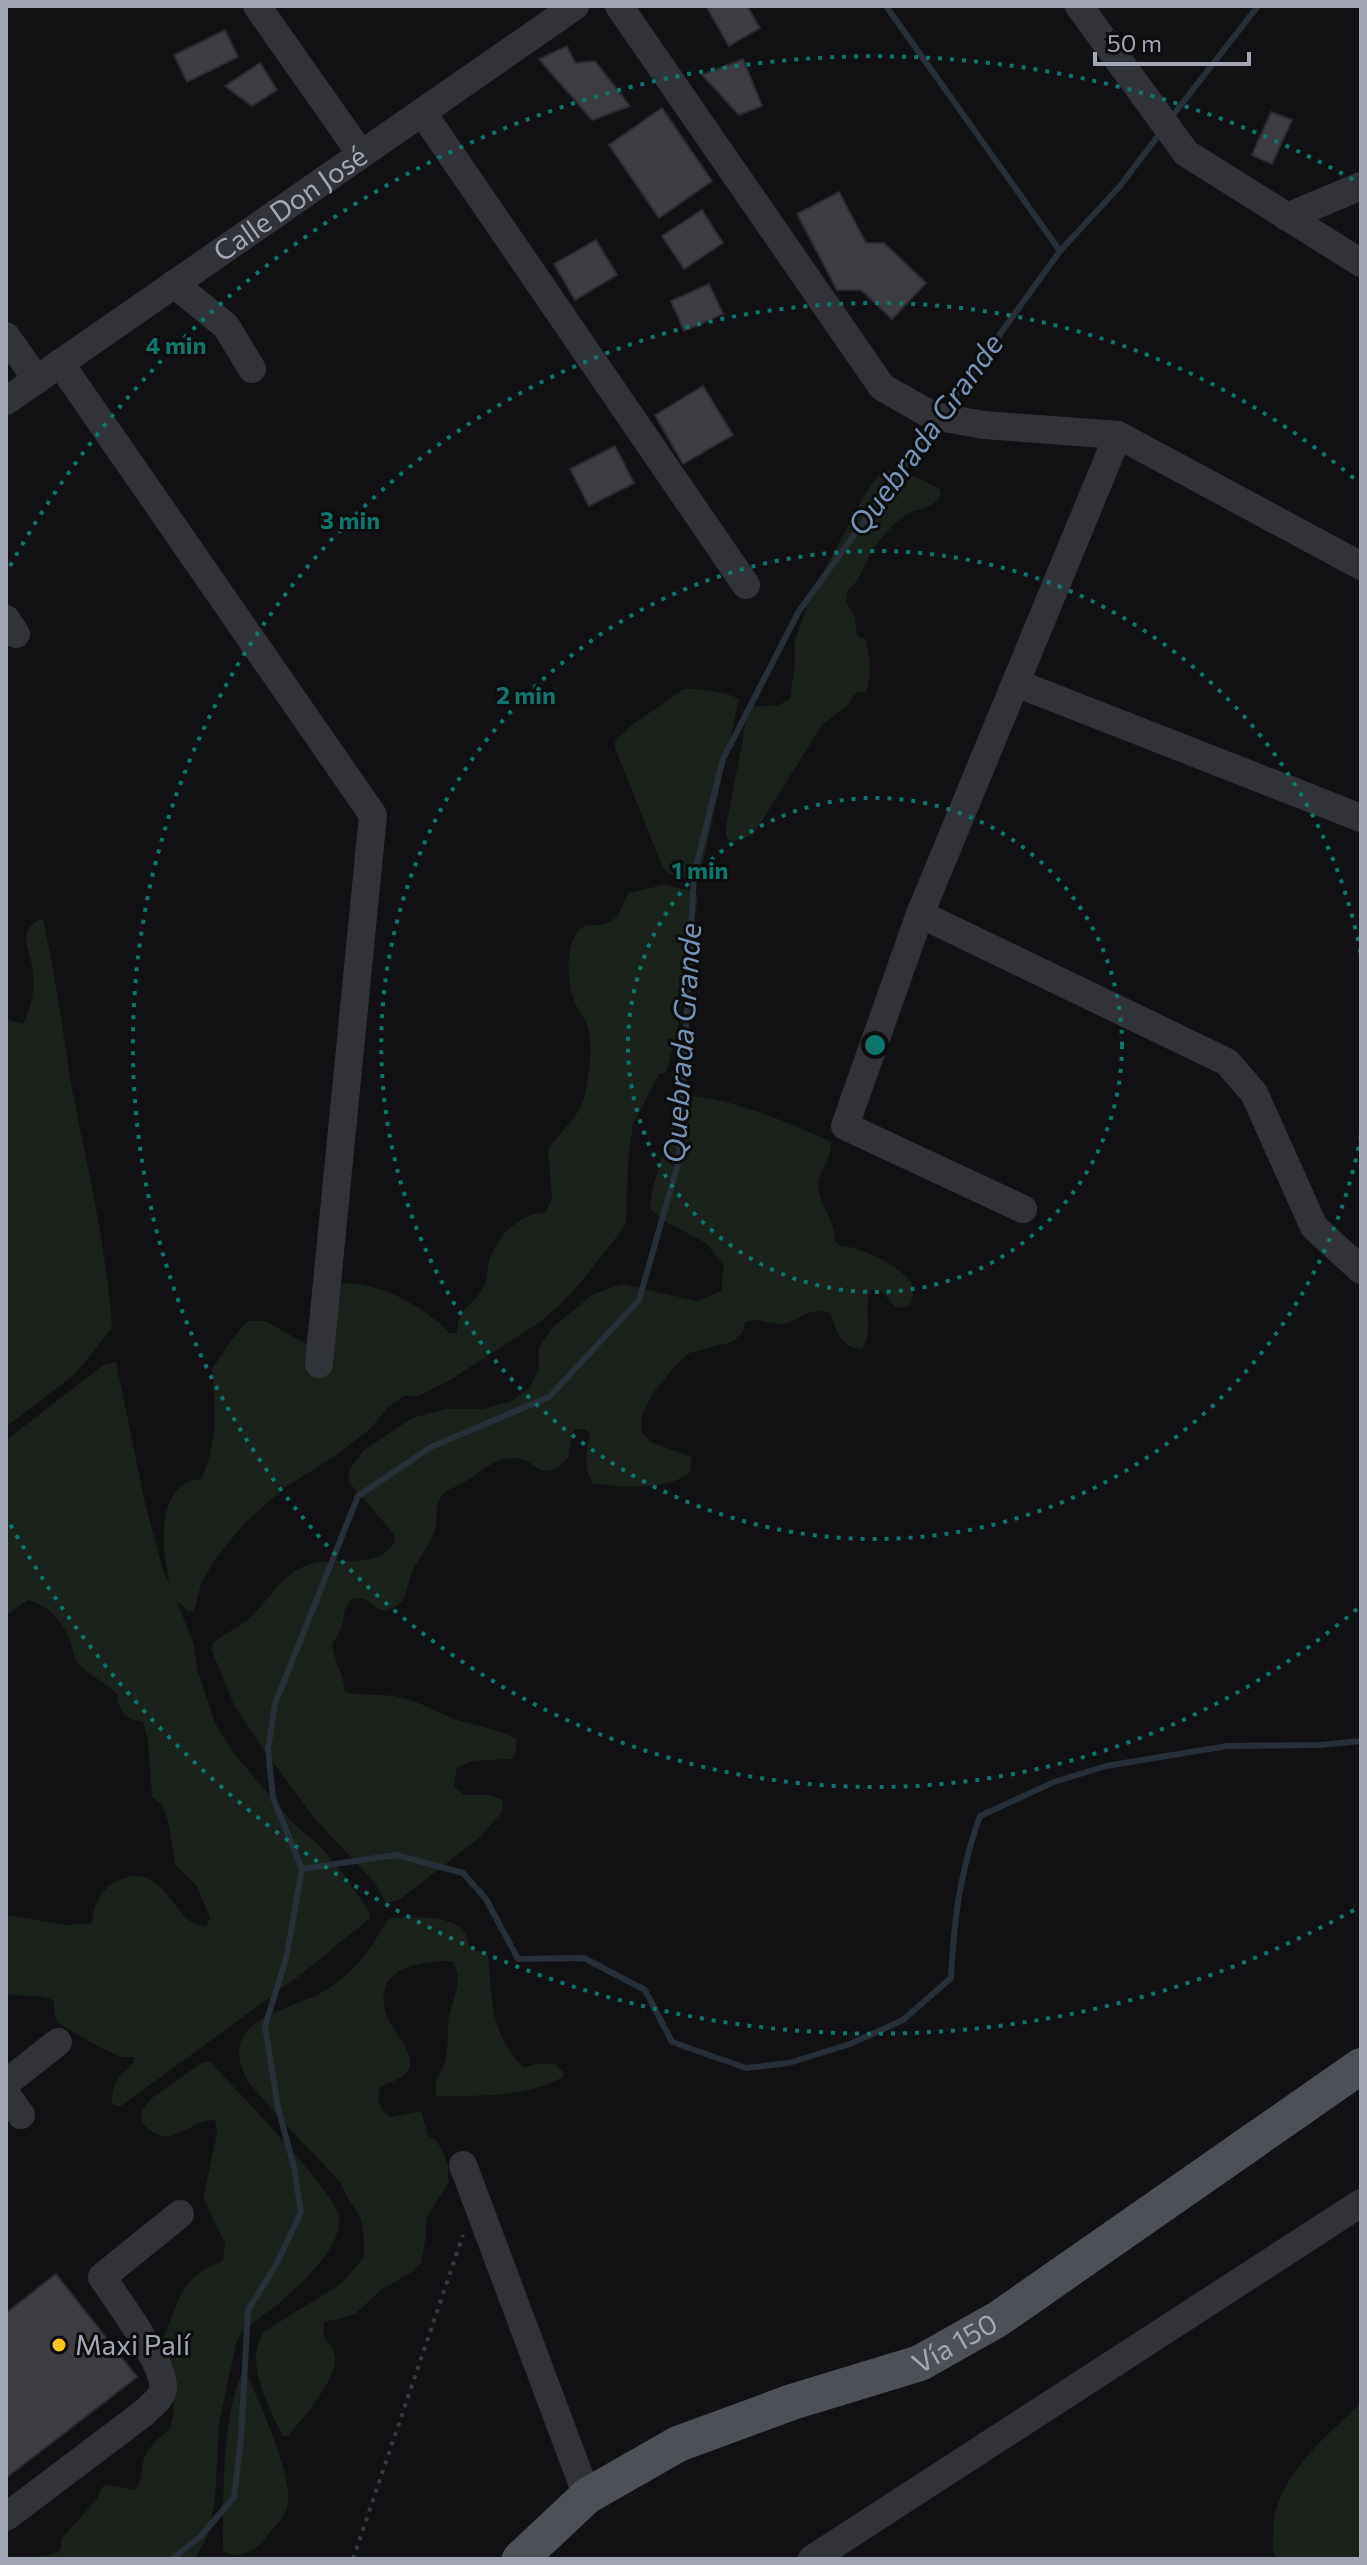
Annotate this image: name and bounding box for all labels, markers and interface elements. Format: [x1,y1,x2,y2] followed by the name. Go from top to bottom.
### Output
[1095,16,1249,66] scale bar
[1107,28,1162,57] text: 50 m
[206,138,373,268] street label: Calle Don José
[838,325,1010,542] water label: Quebrada Grande
[146,330,206,359] text: 4 min
[320,505,380,534] text: 3 min
[496,680,556,709] text: 2 min
[672,855,728,884] text: 1 min
[654,921,707,1164] water label: Quebrada Grande
[861,1031,889,1059] centre of rings
[906,2305,1003,2380] street label: Vía 150
[75,2327,191,2361] place label: Maxi Palí
[50,2336,68,2354] marker: Maxi Palí

